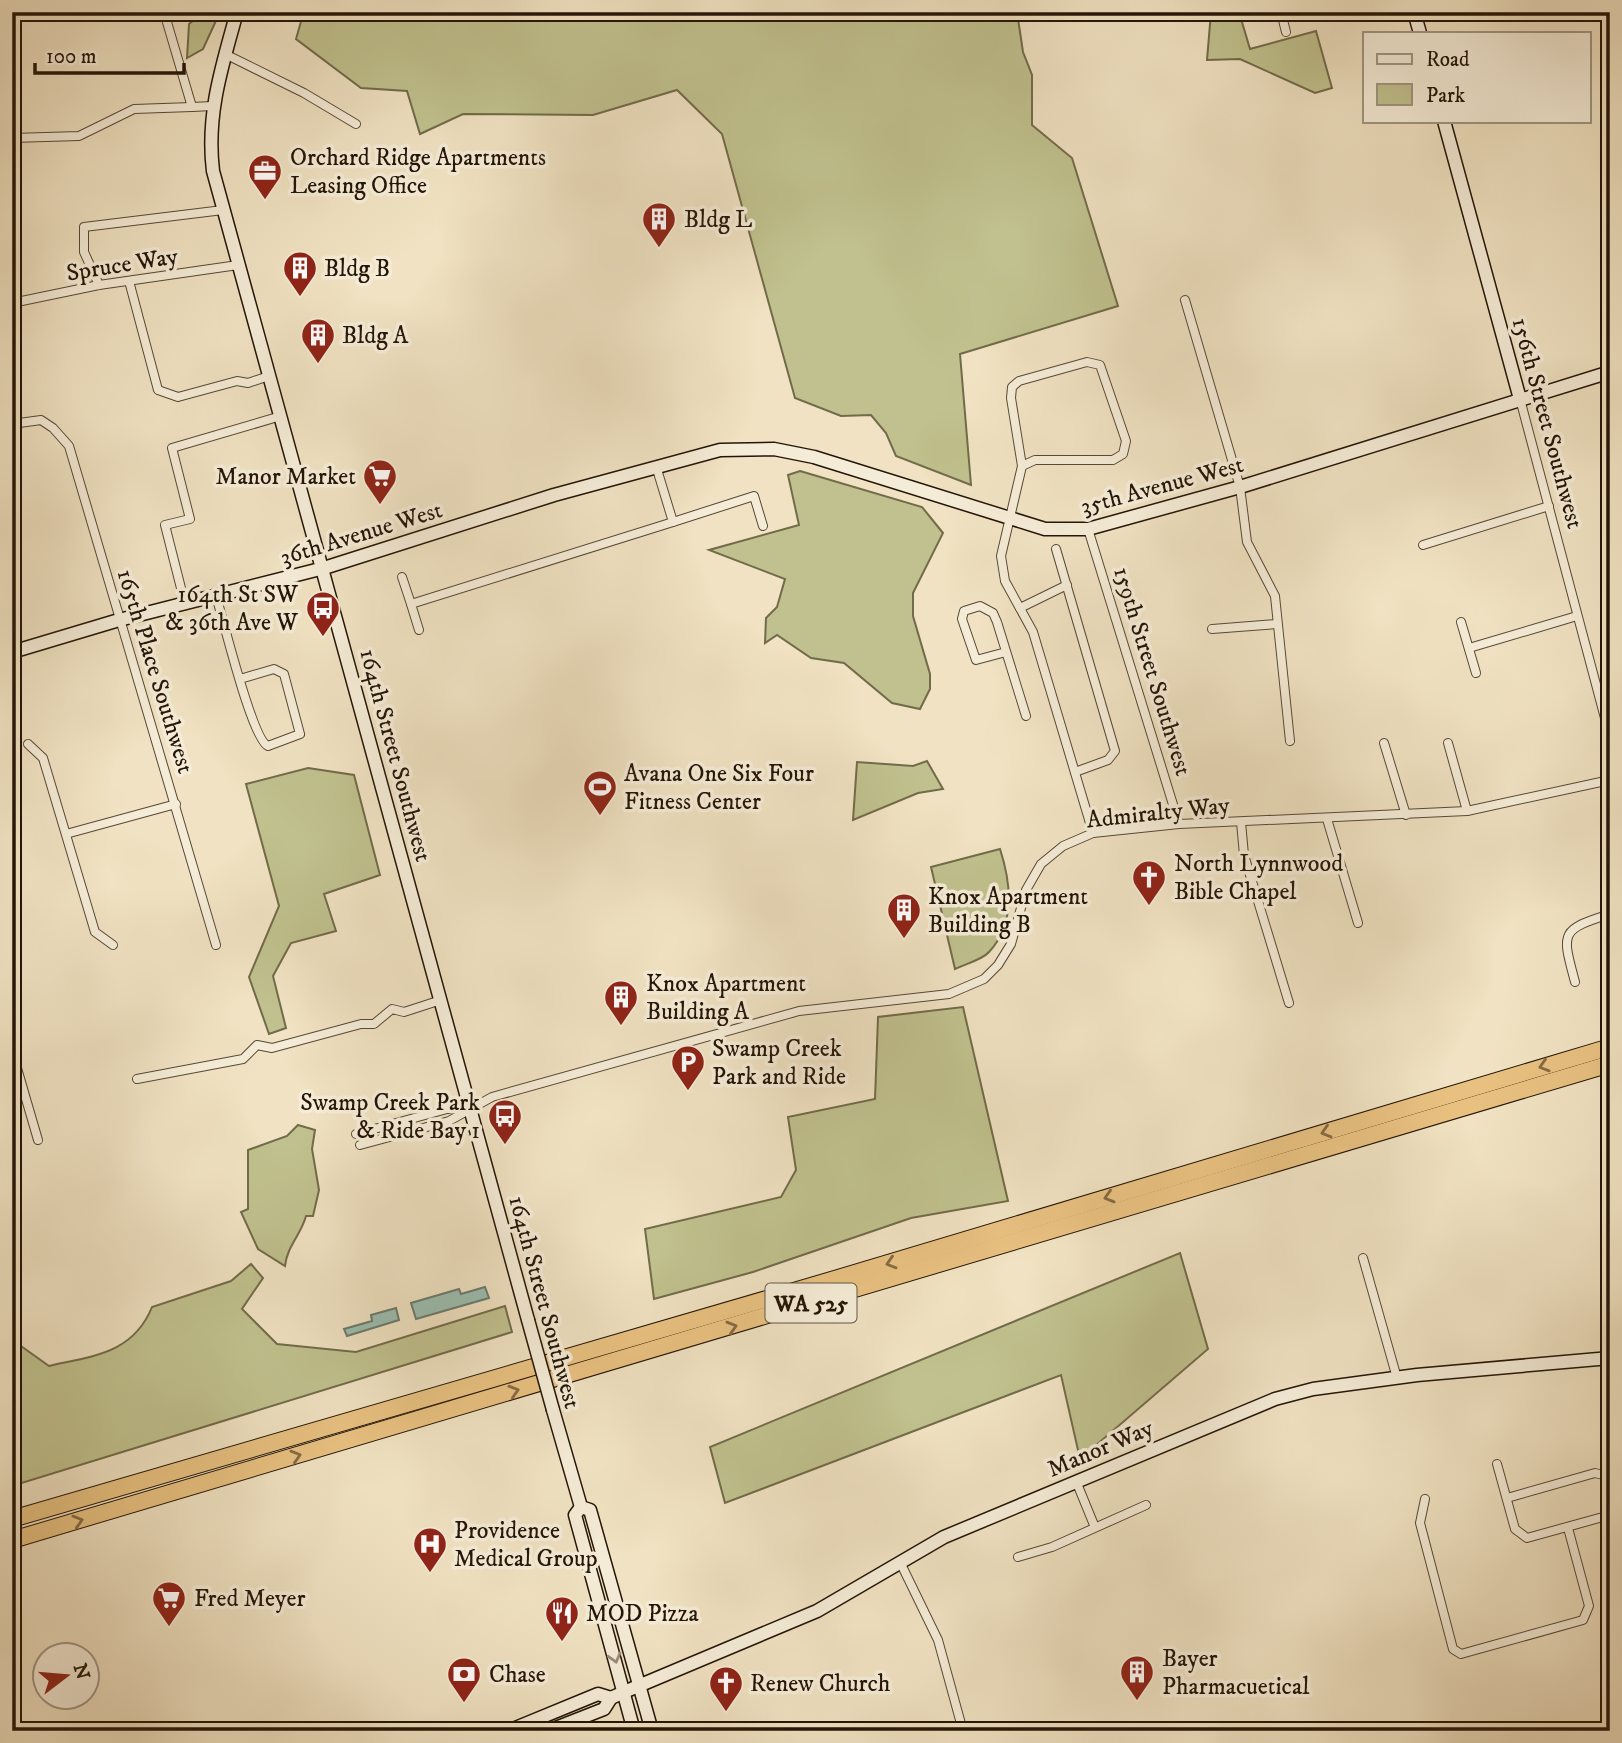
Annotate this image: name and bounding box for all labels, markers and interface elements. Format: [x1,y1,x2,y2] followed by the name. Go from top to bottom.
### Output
[35,32,184,76] scale bar
[1363,32,1590,122] legend
[46,44,97,70] text: 100 m
[1426,47,1470,73] text: Road
[1426,83,1466,109] text: Park
[290,143,546,201] place label: Orchard Ridge Apartments Leasing Office
[246,152,284,201] office icon: Orchard Ridge Apartments Leasing Office
[640,200,678,249] building icon: Bldg L
[684,205,752,235] place label: Bldg L
[64,241,181,289] street label: Spruce Way
[281,249,319,298] building icon: Bldg B
[324,254,390,284] place label: Bldg B
[1504,314,1590,532] street label: 156th Street Southwest
[299,316,337,365] building icon: Bldg A
[342,321,409,351] place label: Bldg A
[1078,450,1247,522] street label: 35th Avenue West
[361,457,399,506] supermarket icon: Manor Market
[215,462,356,492] place label: Manor Market
[277,495,446,573] street label: 36th Avenue West
[1106,563,1198,780] street label: 159th Street Southwest
[110,565,200,777] street label: 165th Place Southwest
[165,580,299,638] place label: 164th St SW & 36th Ave W
[304,589,342,638] bus stop icon: 164th St SW & 36th Ave W
[352,645,438,865] street label: 164th Street Southwest
[624,759,814,817] place label: Avana One Six Four Fitness Center
[581,768,619,817] sports icon: Avana One Six Four Fitness Center
[1085,790,1232,835] street label: Admiralty Way
[1174,849,1343,907] place label: North Lynnwood Bible Chapel
[1130,858,1168,907] church icon: North Lynnwood Bible Chapel
[928,882,1088,940] place label: Knox Apartment Building B
[885,891,923,940] building icon: Knox Apartment Building B
[646,969,806,1027] place label: Knox Apartment Building A
[602,978,640,1027] building icon: Knox Apartment Building A
[712,1034,846,1092] place label: Swamp Creek Park and Ride
[669,1043,707,1092] parking icon: Swamp Creek Park and Ride
[1539,1058,1551,1073] one-way arrow
[300,1088,480,1146] place label: Swamp Creek Park & Ride Bay 1
[486,1097,524,1146] bus stop icon: Swamp Creek Park & Ride Bay 1
[1321,1123,1333,1138] one-way arrow
[1103,1189,1115,1204] one-way arrow
[501,1192,587,1412] street label: 164th Street Southwest
[885,1254,897,1269] one-way arrow
[766,1284,856,1322] road number: WA 525
[726,1320,738,1335] one-way arrow
[508,1385,520,1400] one-way arrow
[1043,1413,1158,1485] street label: Manor Way
[290,1450,302,1465] one-way arrow
[71,1514,83,1529] one-way arrow
[454,1516,598,1574] place label: Providence Medical Group
[411,1525,449,1574] hospital icon: Providence Medical Group
[150,1579,188,1628] supermarket icon: Fred Meyer
[194,1584,305,1614] place label: Fred Meyer
[543,1594,581,1643] restaurant icon: MOD Pizza
[586,1599,699,1629] place label: MOD Pizza
[32,1642,102,1712] north arrow
[1162,1644,1310,1702] place label: Bayer Pharmacuetical
[606,1652,621,1664] one-way arrow
[1118,1653,1156,1702] building icon: Bayer Pharmacuetical
[445,1655,483,1704] bank icon: Chase
[489,1660,546,1690] place label: Chase
[68,1661,94,1683] text: N
[707,1664,745,1713] church icon: Renew Church
[750,1669,891,1699] place label: Renew Church

